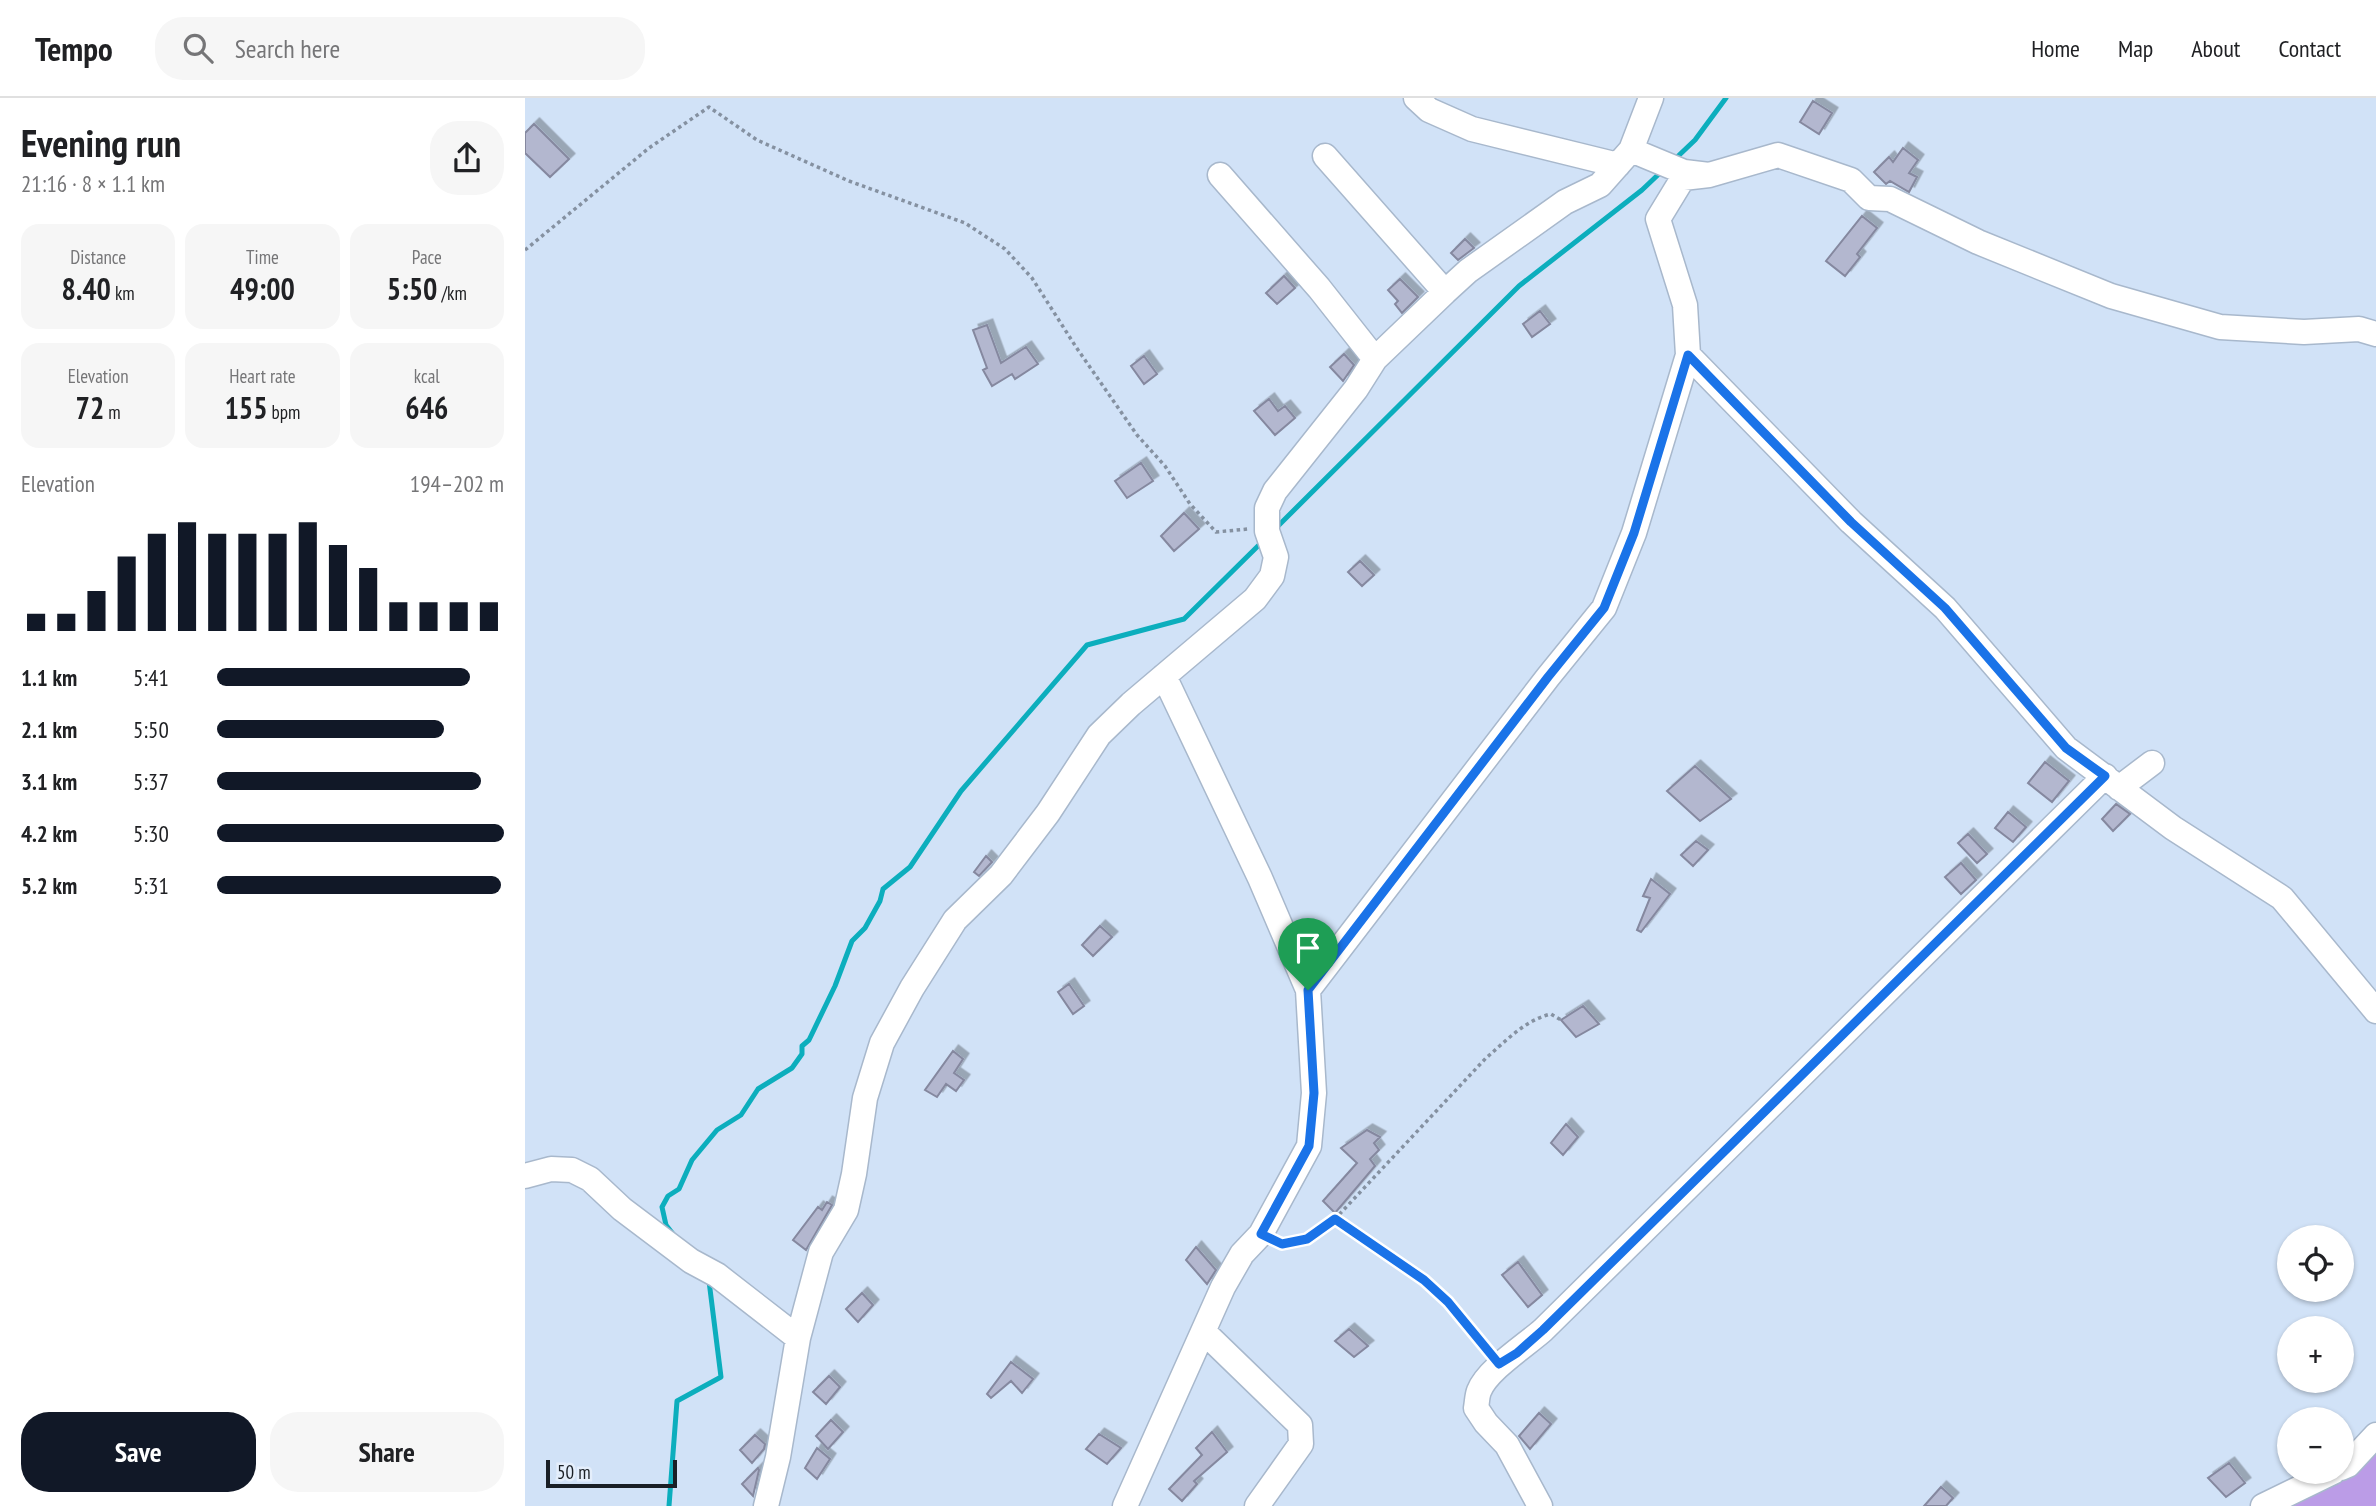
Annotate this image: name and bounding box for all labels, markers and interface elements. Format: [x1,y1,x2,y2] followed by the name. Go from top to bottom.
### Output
[155,17,645,80] search box
[35,27,113,70] text: Tempo
[179,29,217,67] icon: search
[235,32,340,65] text: Search here
[2031,33,2080,64] text: Home
[2118,33,2153,64] text: Map
[2191,33,2240,64] text: About
[2278,33,2341,64] text: Contact
[21,118,181,167] text: Evening run
[430,121,504,195] button: share
[21,169,165,198] text: 21:16 · 8 × 1.1 km
[70,245,126,269] text: Distance
[246,245,279,269] text: Time
[412,245,442,269] text: Pace
[62,269,111,308] text: 8.40
[230,269,295,308] text: 49:00
[387,269,437,308] text: 5:50
[111,281,135,305] text: km
[437,281,467,305] text: /km
[68,364,129,388] text: Elevation
[229,364,296,388] text: Heart rate
[414,364,440,388] text: kcal
[76,388,104,427] text: 72
[225,388,268,427] text: 155
[405,388,448,427] text: 646
[104,400,121,424] text: m
[268,400,300,424] text: bpm
[21,469,95,498] text: Elevation
[410,469,504,498] text: 194–202 m
[21,663,77,692] text: 1.1 km
[133,663,169,692] text: 5:41
[21,715,77,744] text: 2.1 km
[133,715,169,744] text: 5:50
[21,767,77,796] text: 3.1 km
[133,767,169,796] text: 5:37
[21,819,77,848] text: 4.2 km
[133,819,169,848] text: 5:30
[21,871,77,900] text: 5.2 km
[133,871,169,900] text: 5:31
[1278,918,1338,990] pin
[1289,929,1327,967] icon: arrive
[2277,1225,2354,1484] map controls
[2277,1225,2354,1302] button: locate
[2277,1316,2354,1393] button: +
[2277,1407,2354,1484] button: −
[21,1412,256,1492] button: Save
[270,1412,504,1492] button: Share
[546,1457,677,1489] scale bar
[557,1460,591,1484] text: 50 m

